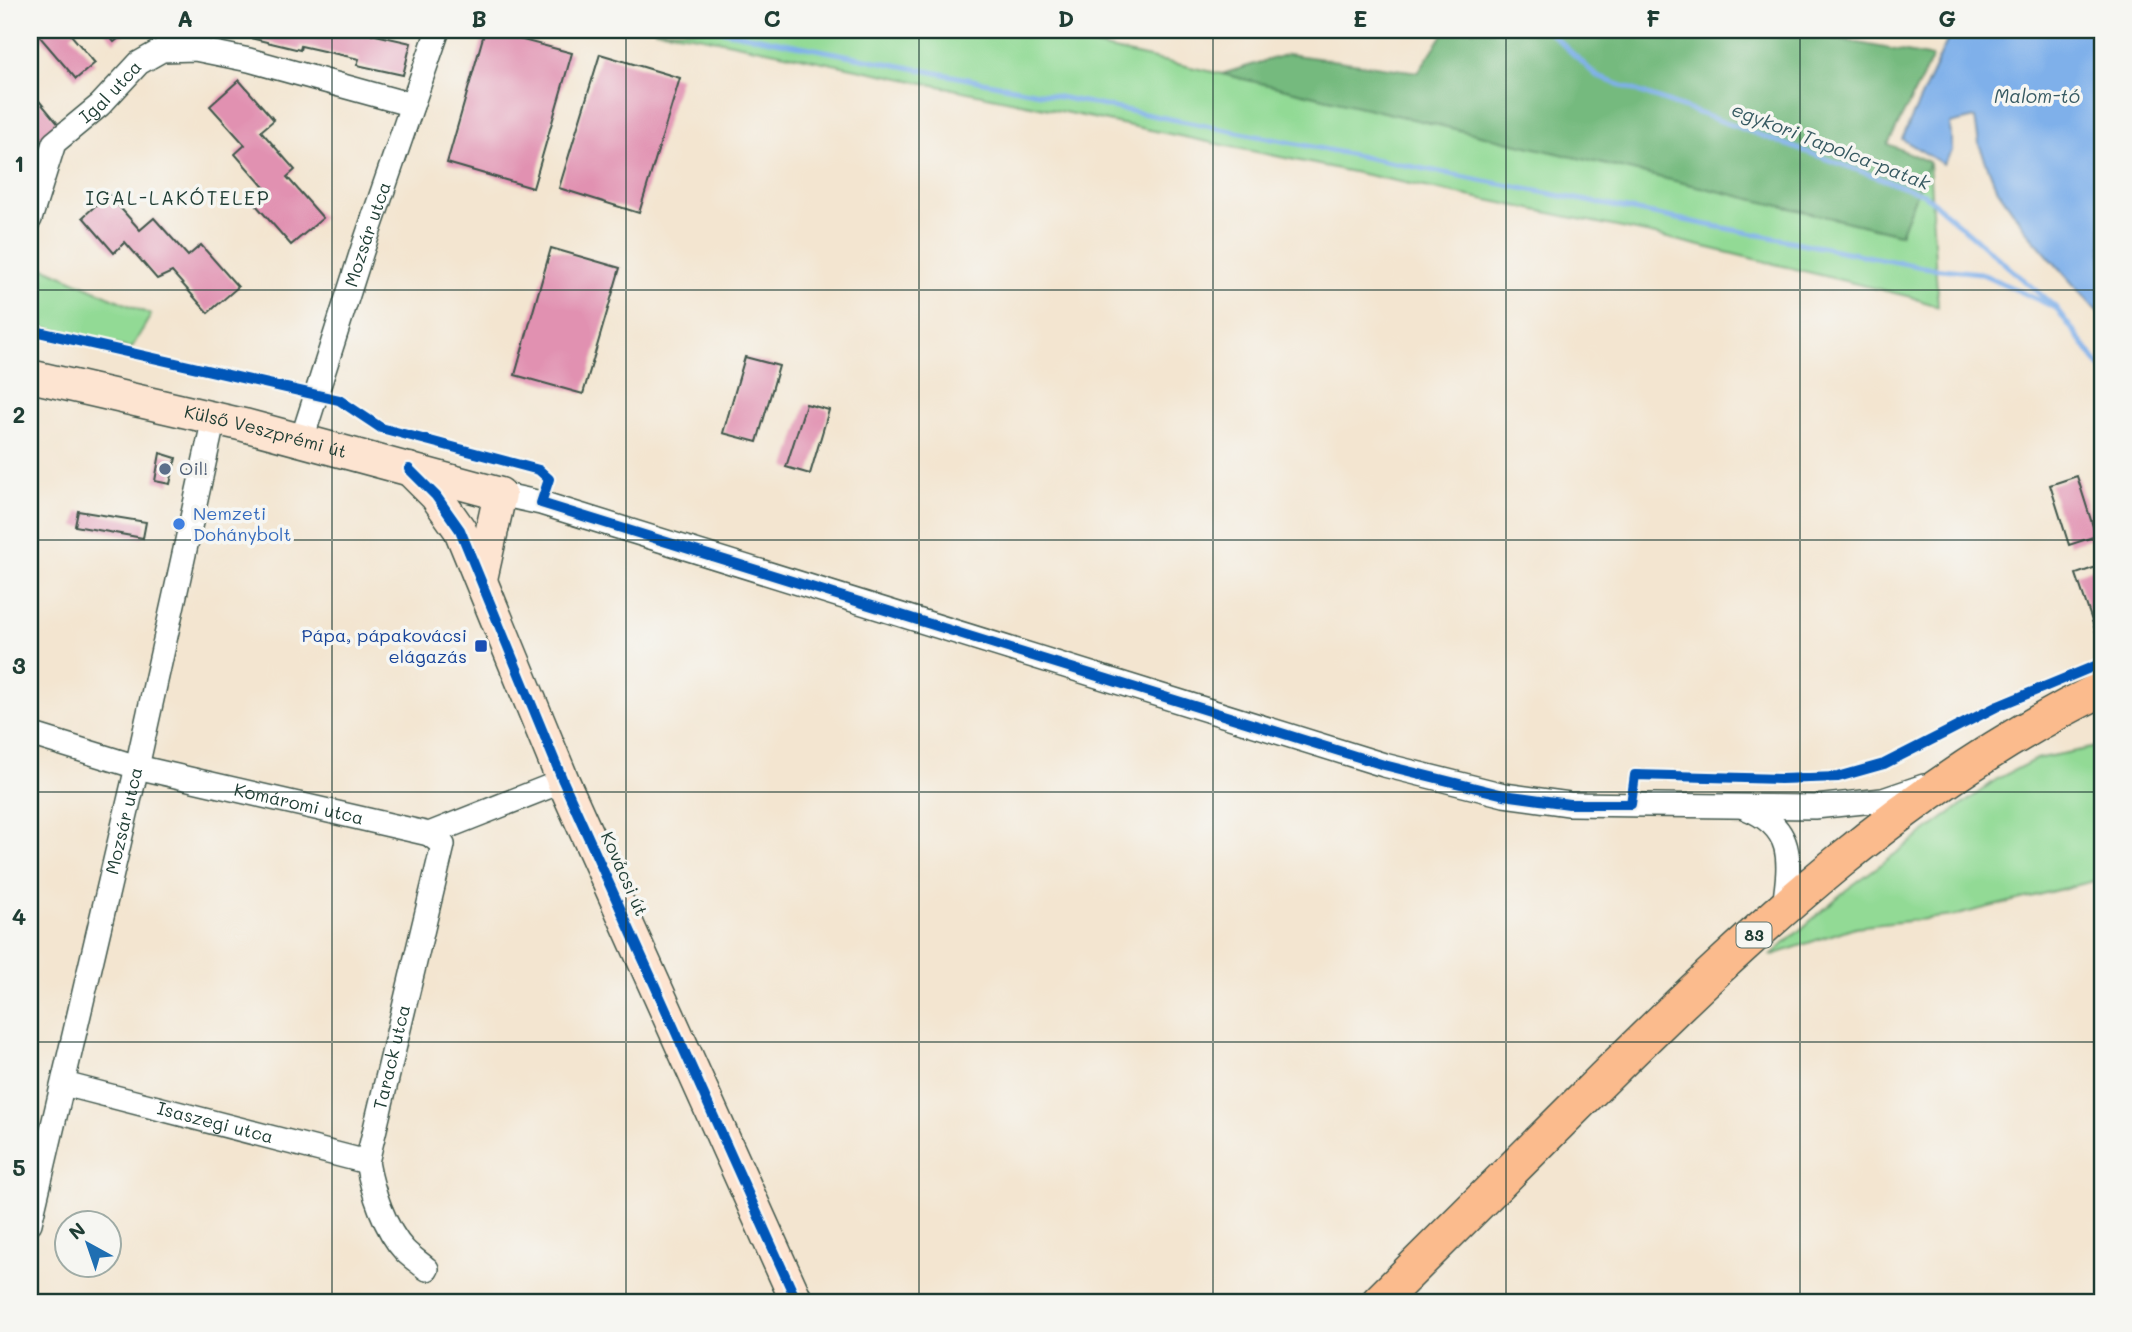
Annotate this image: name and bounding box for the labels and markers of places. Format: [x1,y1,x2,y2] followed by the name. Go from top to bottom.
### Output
[179,456,208,480] place label: Oil!
[157,461,173,477] marker: Oil!
[193,501,291,546] place label: Nemzeti Dohánybolt
[171,516,187,532] marker: Nemzeti Dohánybolt
[302,623,467,668] place label: Pápa, pápakovácsi elágazás
[473,638,489,654] marker: Pápa, pápakovácsi elágazás

